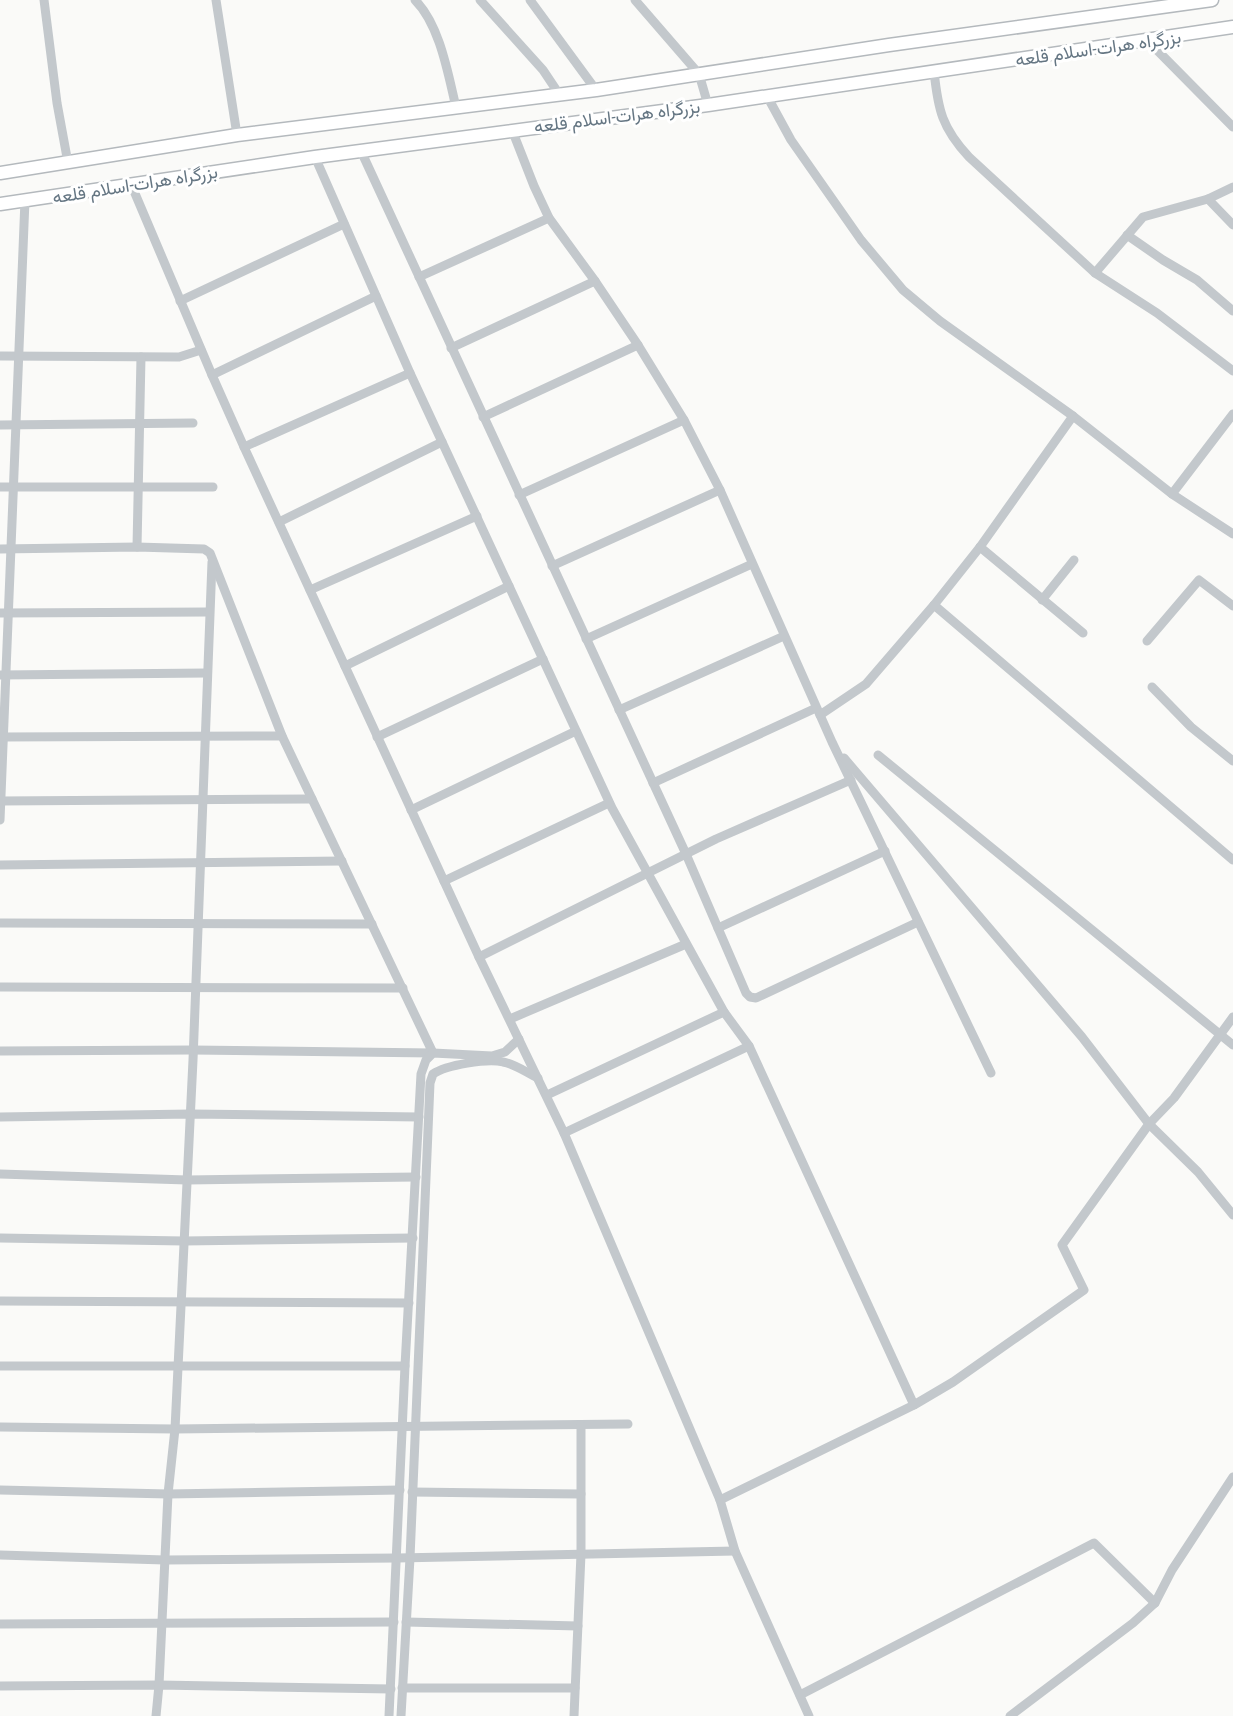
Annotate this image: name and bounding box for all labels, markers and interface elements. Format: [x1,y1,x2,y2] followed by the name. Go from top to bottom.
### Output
[1014,26,1182,72] street label: بزرگراه هرات-اسلام قلعه
[533,95,701,139] street label: بزرگراه هرات-اسلام قلعه
[51,161,219,209] street label: بزرگراه هرات-اسلام قلعه

